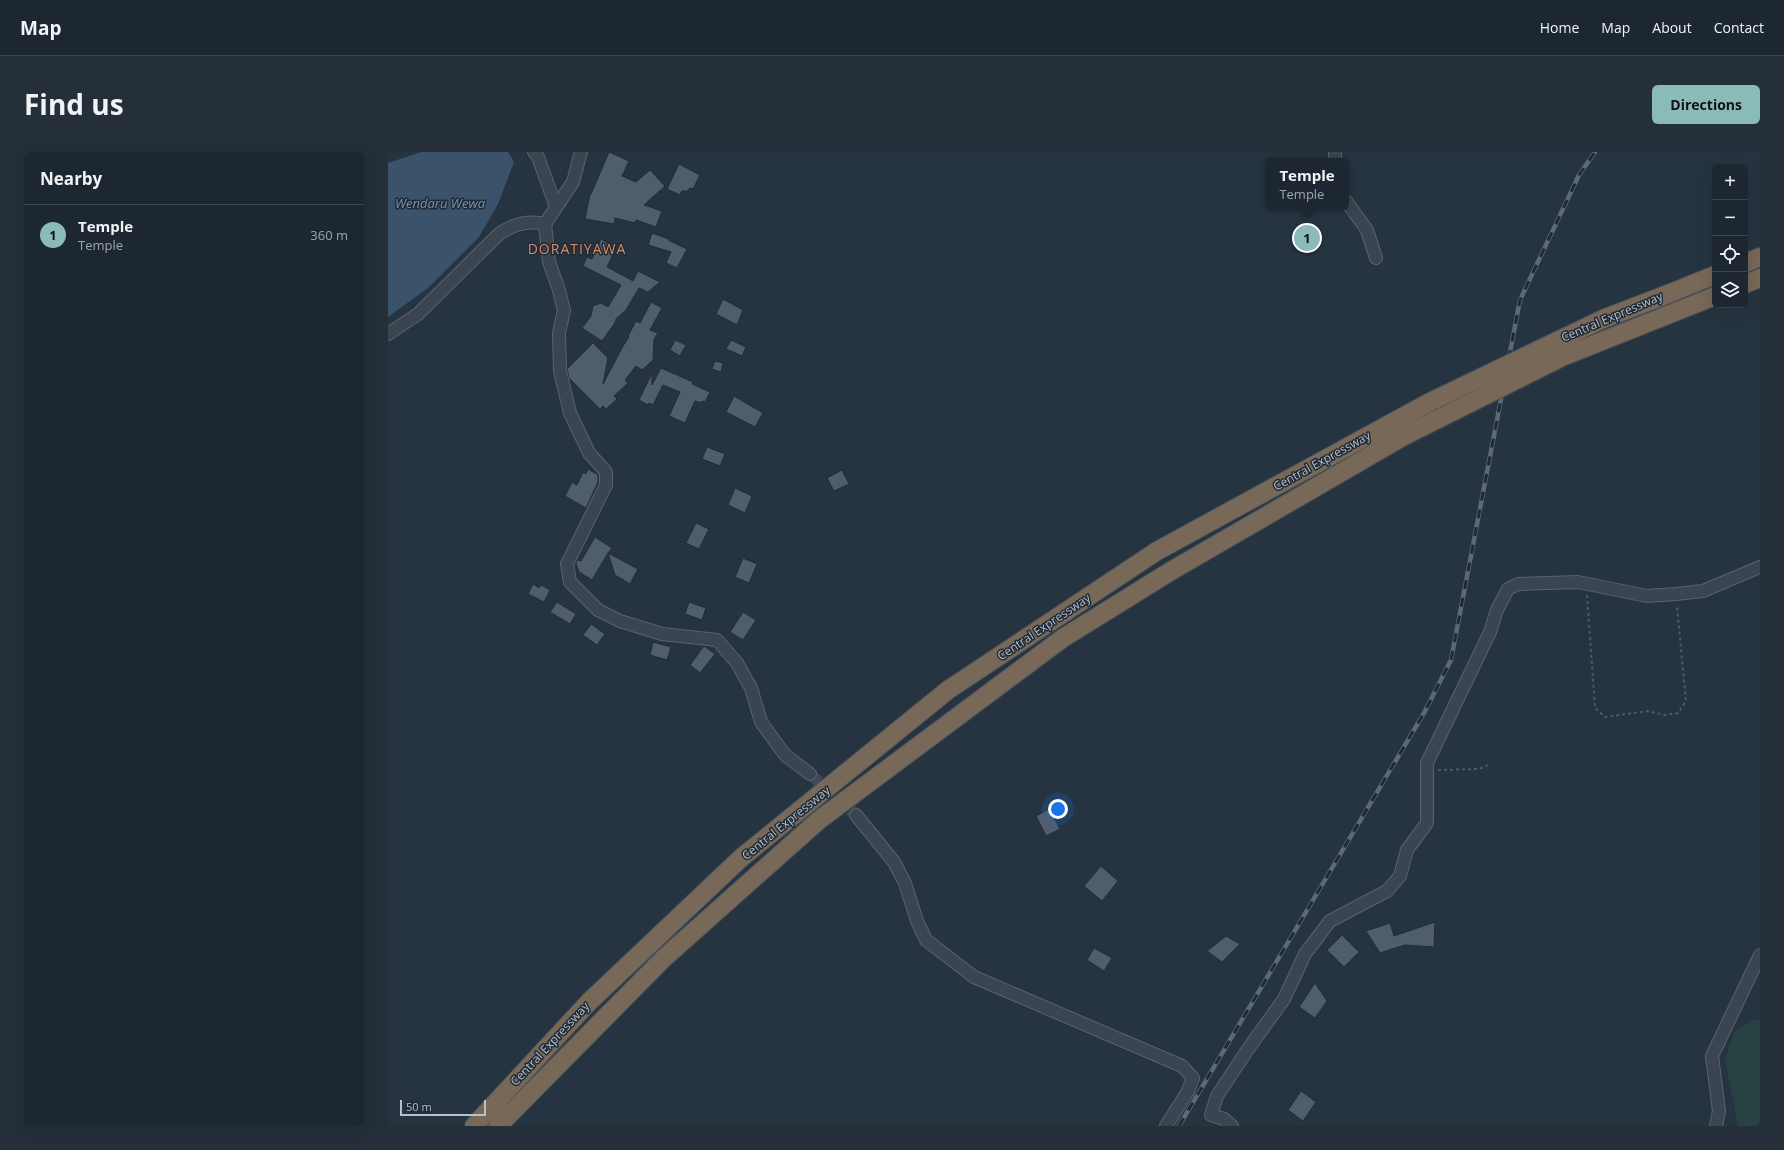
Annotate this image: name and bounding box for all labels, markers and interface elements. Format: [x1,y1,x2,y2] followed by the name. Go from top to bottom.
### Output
[20,15,61,41] text: Map
[1540,18,1579,37] text: Home
[1601,18,1630,37] text: Map
[1652,18,1692,37] text: About
[1714,18,1764,37] text: Contact
[24,85,124,123] text: Find us
[1652,85,1760,124] button: Directions
[1265,158,1349,210] popup
[1712,164,1748,308] map controls
[1712,164,1748,200] button: +
[1279,165,1335,185] text: Temple
[40,167,102,190] text: Nearby
[1279,185,1324,203] text: Temple
[395,194,486,212] water label: Wendaru Wewa
[1712,200,1748,236] button: −
[78,216,133,236] text: Temple
[1294,223,1320,253] pin: 1
[49,226,57,244] text: 1
[310,226,348,244] text: 360 m
[78,236,123,254] text: Temple
[1712,236,1748,272] button: locate
[528,239,626,258] district label: DORATIYAWA
[1712,272,1748,308] button: layers
[1558,287,1666,346] street label: Central Expressway
[1270,426,1374,494] street label: Central Expressway
[994,589,1094,664] street label: Central Expressway
[738,781,834,864] street label: Central Expressway
[1048,799,1068,819] your location
[506,997,594,1089] street label: Central Expressway
[400,1098,486,1117] scale bar
[406,1099,432,1114] text: 50 m

